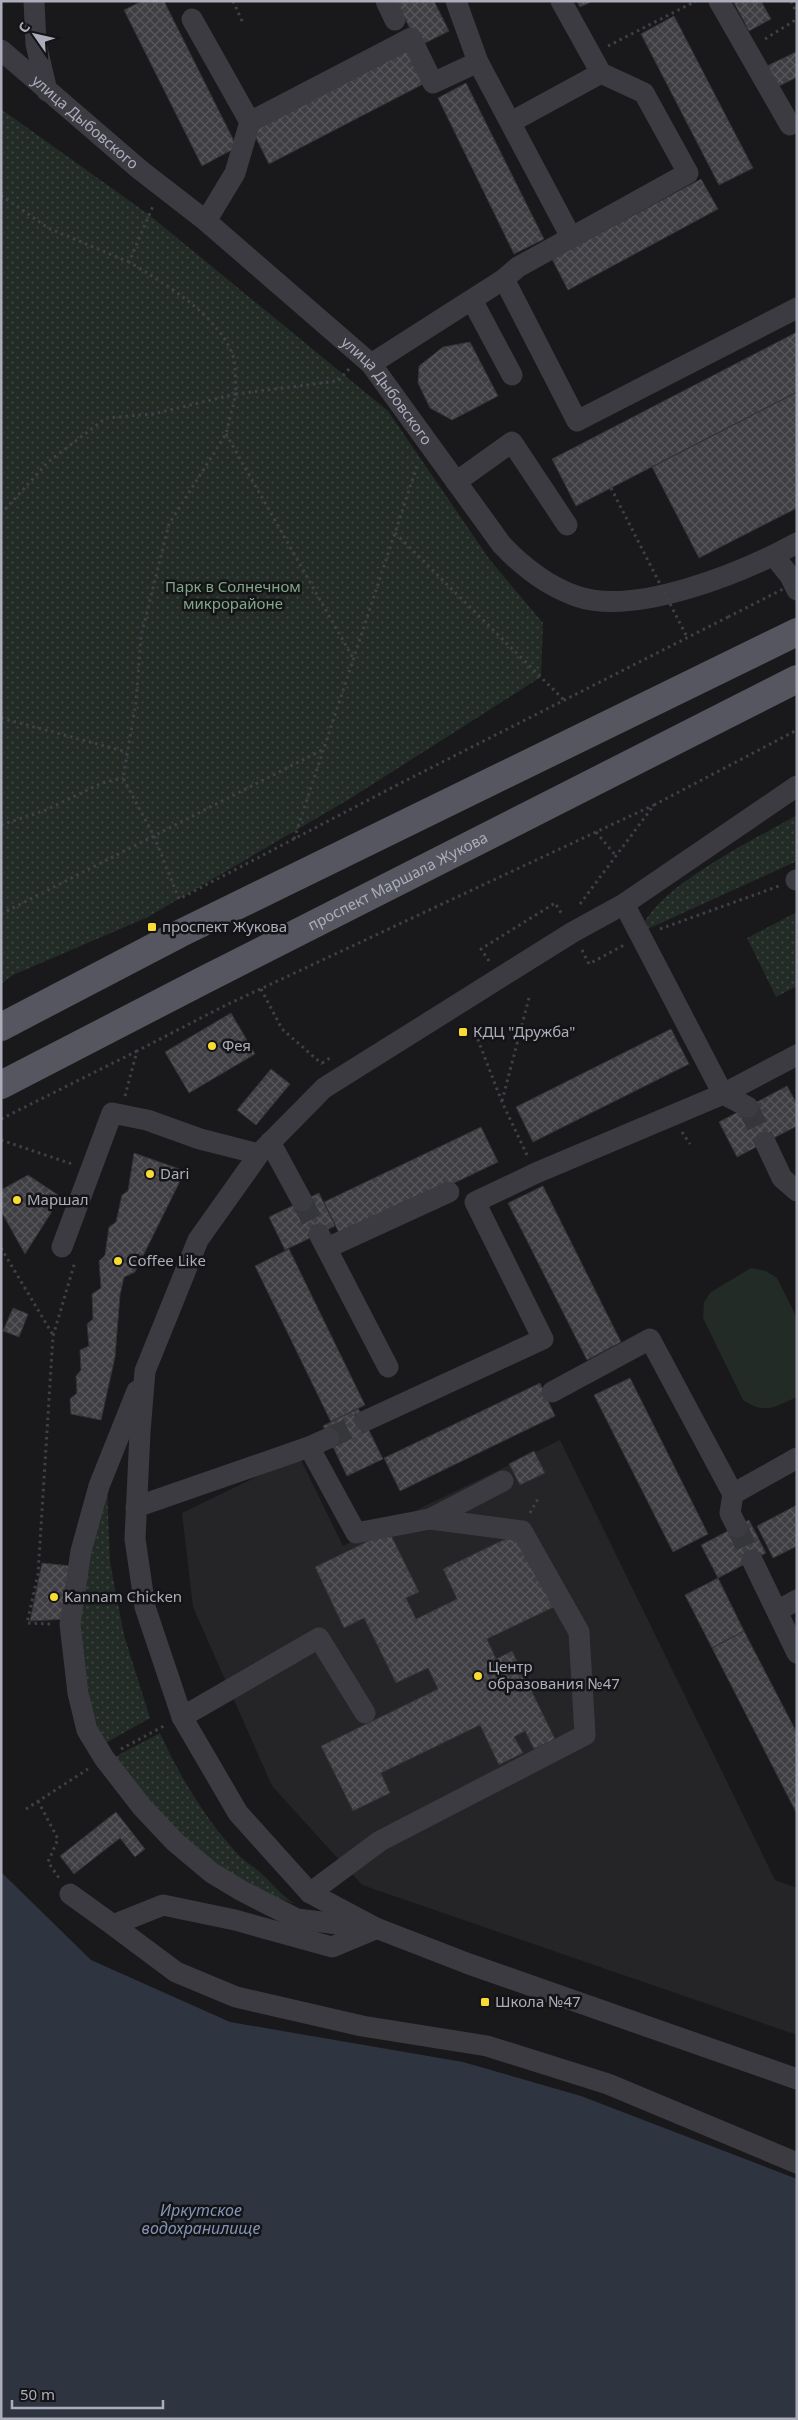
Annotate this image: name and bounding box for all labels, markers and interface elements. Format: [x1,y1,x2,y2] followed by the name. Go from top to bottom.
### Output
[10,10,60,60] north arrow
[13,18,34,37] text: С
[28,70,143,173] street label: улица Дыбовского
[337,332,437,449] street label: улица Дыбовского
[165,576,301,613] park label: Парк в Солнечном микрорайоне
[304,827,491,935] street label: проспект Маршала Жукова
[162,916,287,936] place label: проспект Жукова
[146,921,158,933] marker: проспект Жукова
[473,1021,575,1041] place label: КДЦ "Дружба"
[457,1026,469,1038] marker: КДЦ "Дружба"
[222,1035,251,1055] place label: Фея
[206,1040,218,1052] marker: Фея
[160,1163,189,1183] place label: Dari
[144,1168,156,1180] marker: Dari
[27,1189,89,1209] place label: Маршал
[11,1194,23,1206] marker: Маршал
[128,1250,206,1270] place label: Coffee Like
[112,1255,124,1267] marker: Coffee Like
[64,1586,182,1606] place label: Kannam Chicken
[48,1591,60,1603] marker: Kannam Chicken
[488,1656,620,1693] place label: Центр образования №47
[472,1670,484,1682] marker: Центр образования №47
[495,1991,581,2011] place label: Школа №47
[479,1996,491,2008] marker: Школа №47
[142,2199,261,2239] water label: Иркутское водохранилище
[12,2378,164,2410] scale bar
[20,2384,55,2404] text: 50 m

